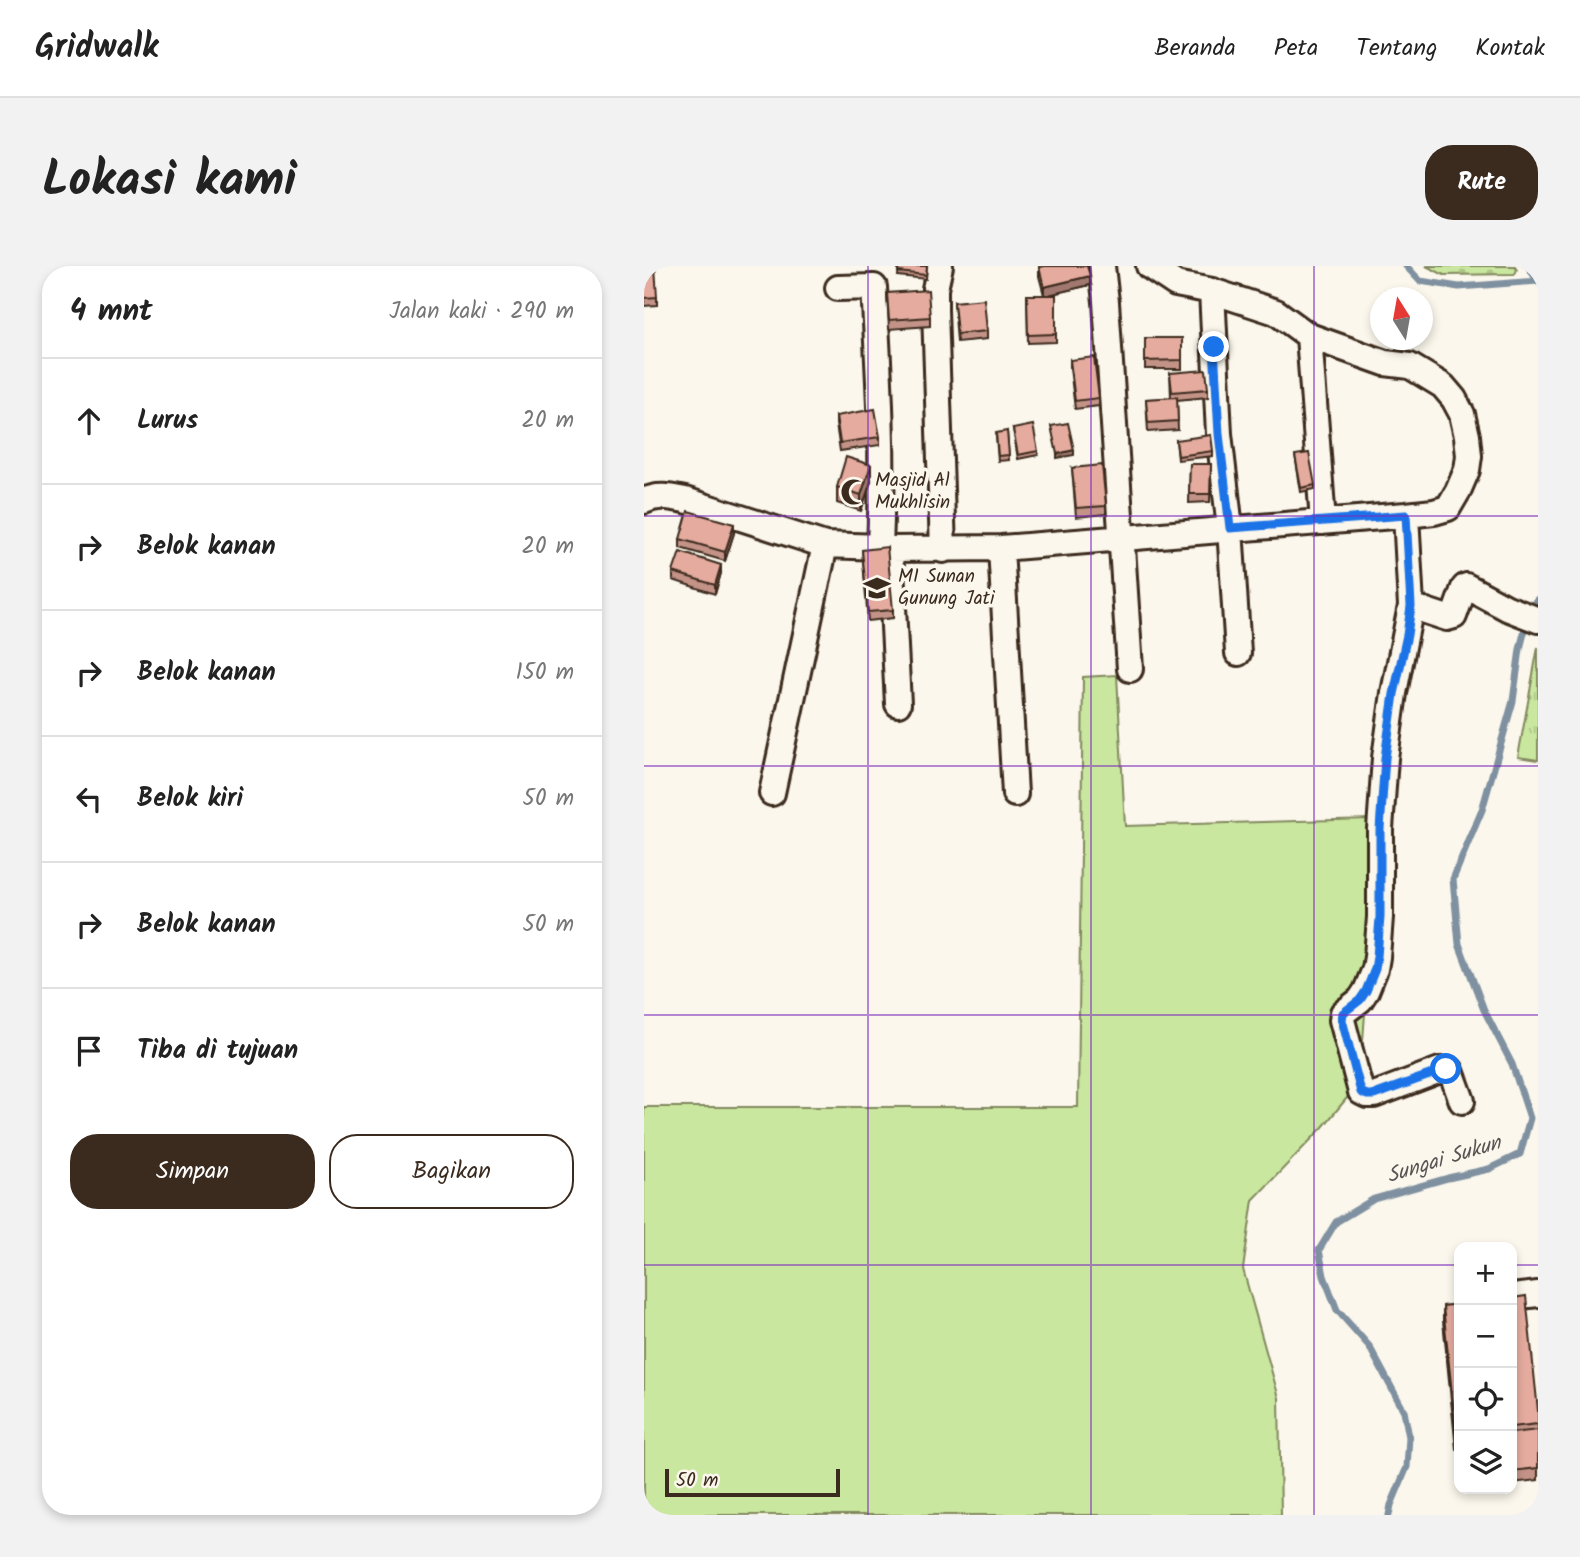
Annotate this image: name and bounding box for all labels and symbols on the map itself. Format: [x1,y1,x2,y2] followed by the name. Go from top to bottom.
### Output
[1370,287,1433,350] north arrow
[1198,331,1229,362] route end
[875,466,950,518] place label: Masjid Al Mukhlisin
[839,477,869,507] mosque icon: Masjid Al Mukhlisin
[898,562,996,614] place label: MI Sunan Gunung Jati
[862,573,892,603] school or university icon: MI Sunan Gunung Jati
[1430,1053,1461,1084] route start
[1383,1126,1507,1193] water label: Sungai Sukun
[665,1466,840,1498] scale bar

